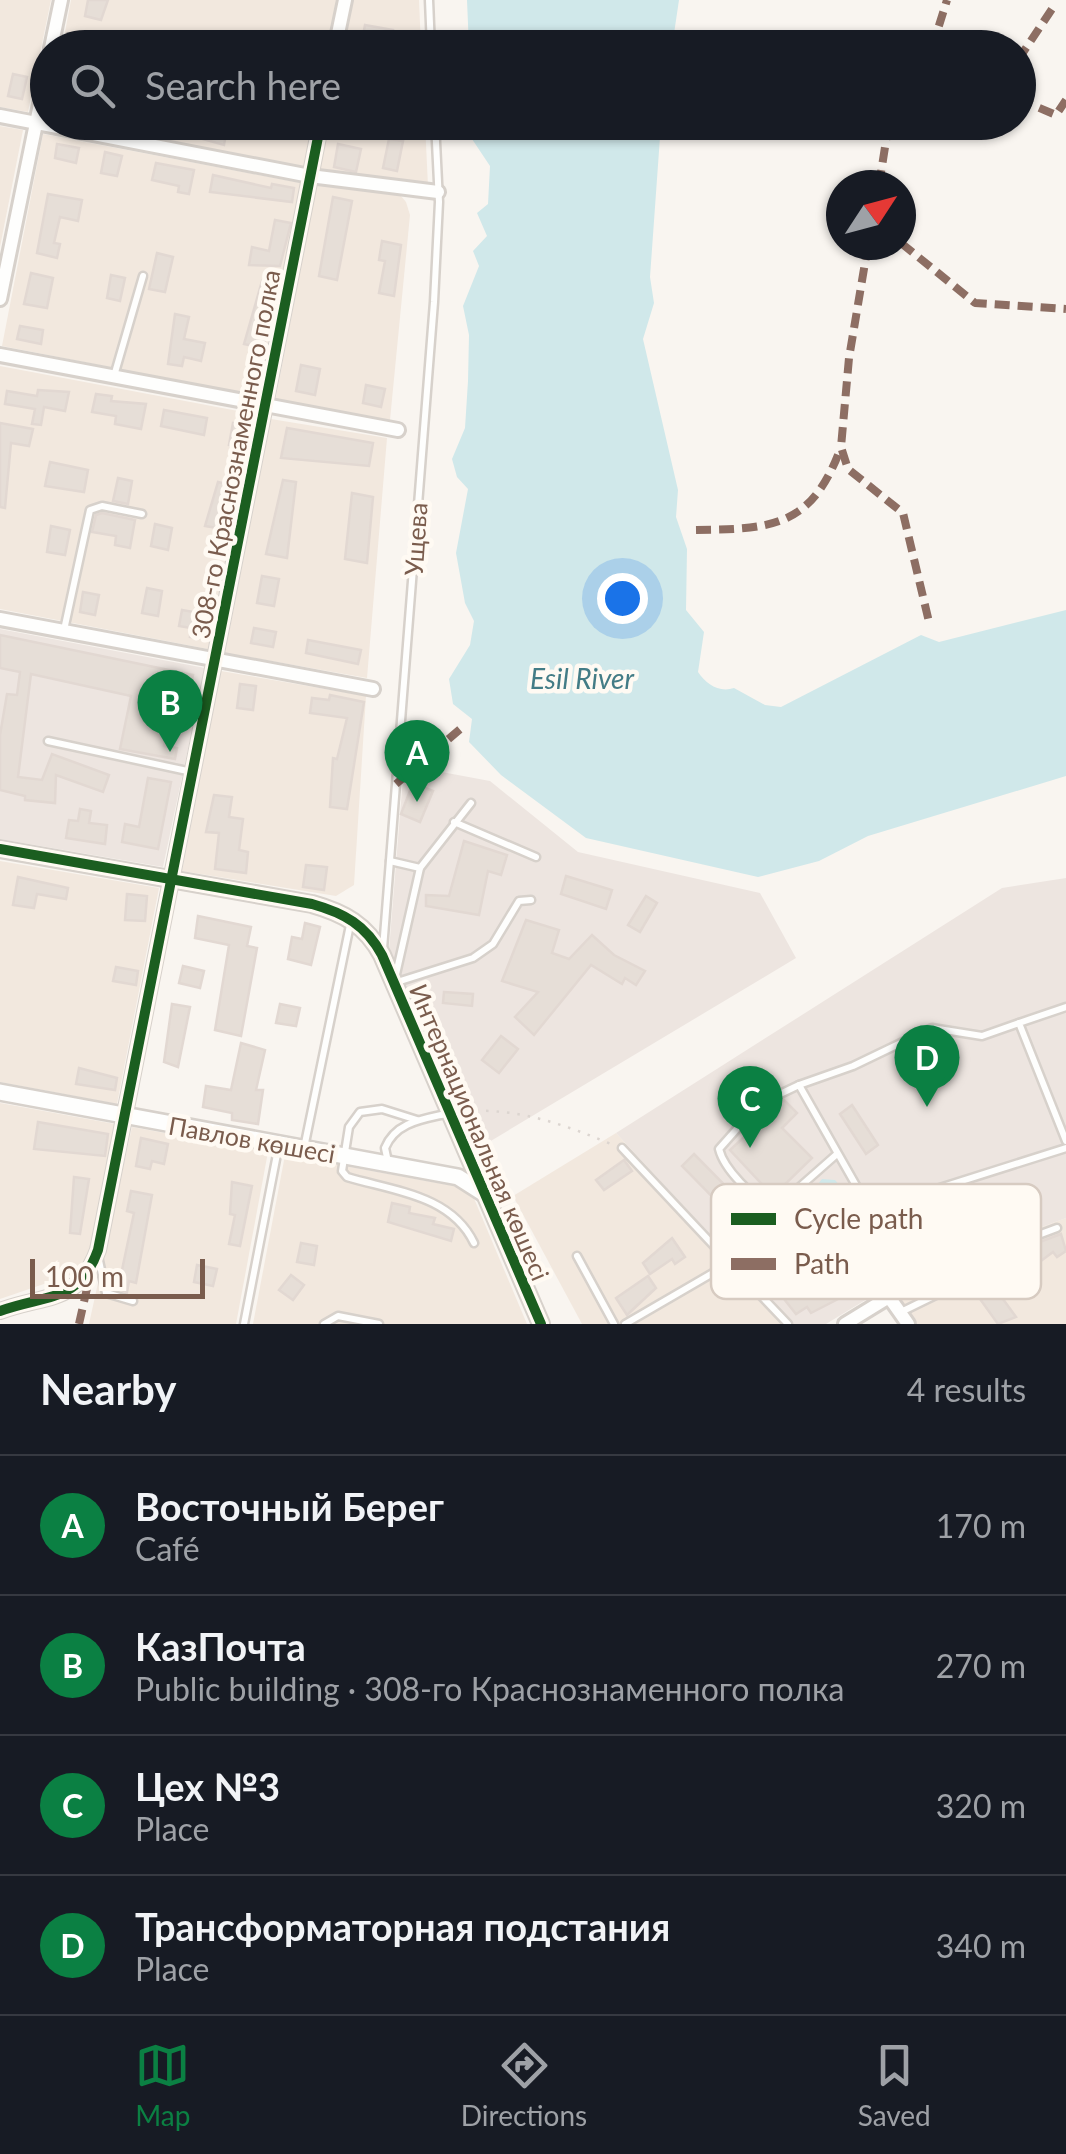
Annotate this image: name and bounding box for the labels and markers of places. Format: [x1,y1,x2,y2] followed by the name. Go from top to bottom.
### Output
[138,670,202,752] pin: B
[384,720,450,802] pin: A
[894,1024,960,1107] pin: D
[718,1066,782,1148] pin: C

